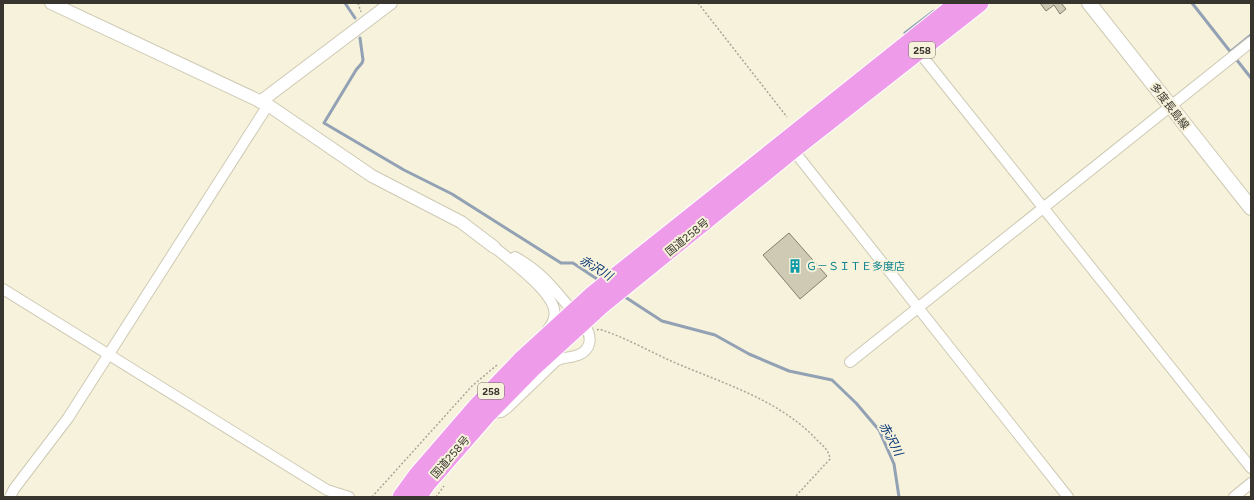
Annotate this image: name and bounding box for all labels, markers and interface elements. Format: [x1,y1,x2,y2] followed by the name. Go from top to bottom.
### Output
[909,42,935,58] road number: 258
[1148,81,1192,132] street label: 多度長島線
[663,216,712,259] street label: 国道258号
[577,253,617,284] water label: 赤沢川
[787,258,803,274] building icon: Ｇ－ＳＩＴＥ多度店
[806,260,905,273] place label: Ｇ－ＳＩＴＥ多度店
[478,383,504,399] road number: 258
[876,420,907,460] water label: 赤沢川
[428,433,472,481] street label: 国道258号

